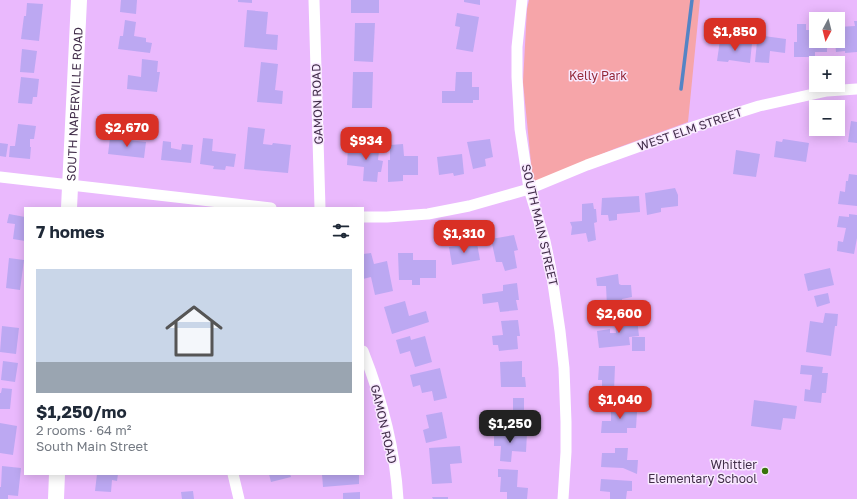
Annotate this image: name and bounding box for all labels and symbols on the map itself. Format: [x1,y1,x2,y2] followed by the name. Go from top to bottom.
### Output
[809,12,845,48] north arrow
[702,18,768,52] pin: $1,850
[63,27,85,182] street label: SOUTH NAPERVILLE ROAD
[308,63,326,145] street label: GAMON ROAD
[569,68,627,83] park label: Kelly Park
[636,104,745,154] street label: WEST ELM STREET
[94,114,160,148] pin: $2,670
[342,127,390,161] pin: $934
[519,163,561,288] street label: SOUTH MAIN STREET
[431,220,497,254] pin: $1,310
[586,300,652,334] pin: $2,600
[368,383,400,465] street label: GAMON ROAD
[587,386,653,420] pin: $1,040
[477,410,543,444] pin: $1,250
[648,457,757,486] place label: Whittier Elementary School
[760,466,770,476] marker: Whittier Elementary School

